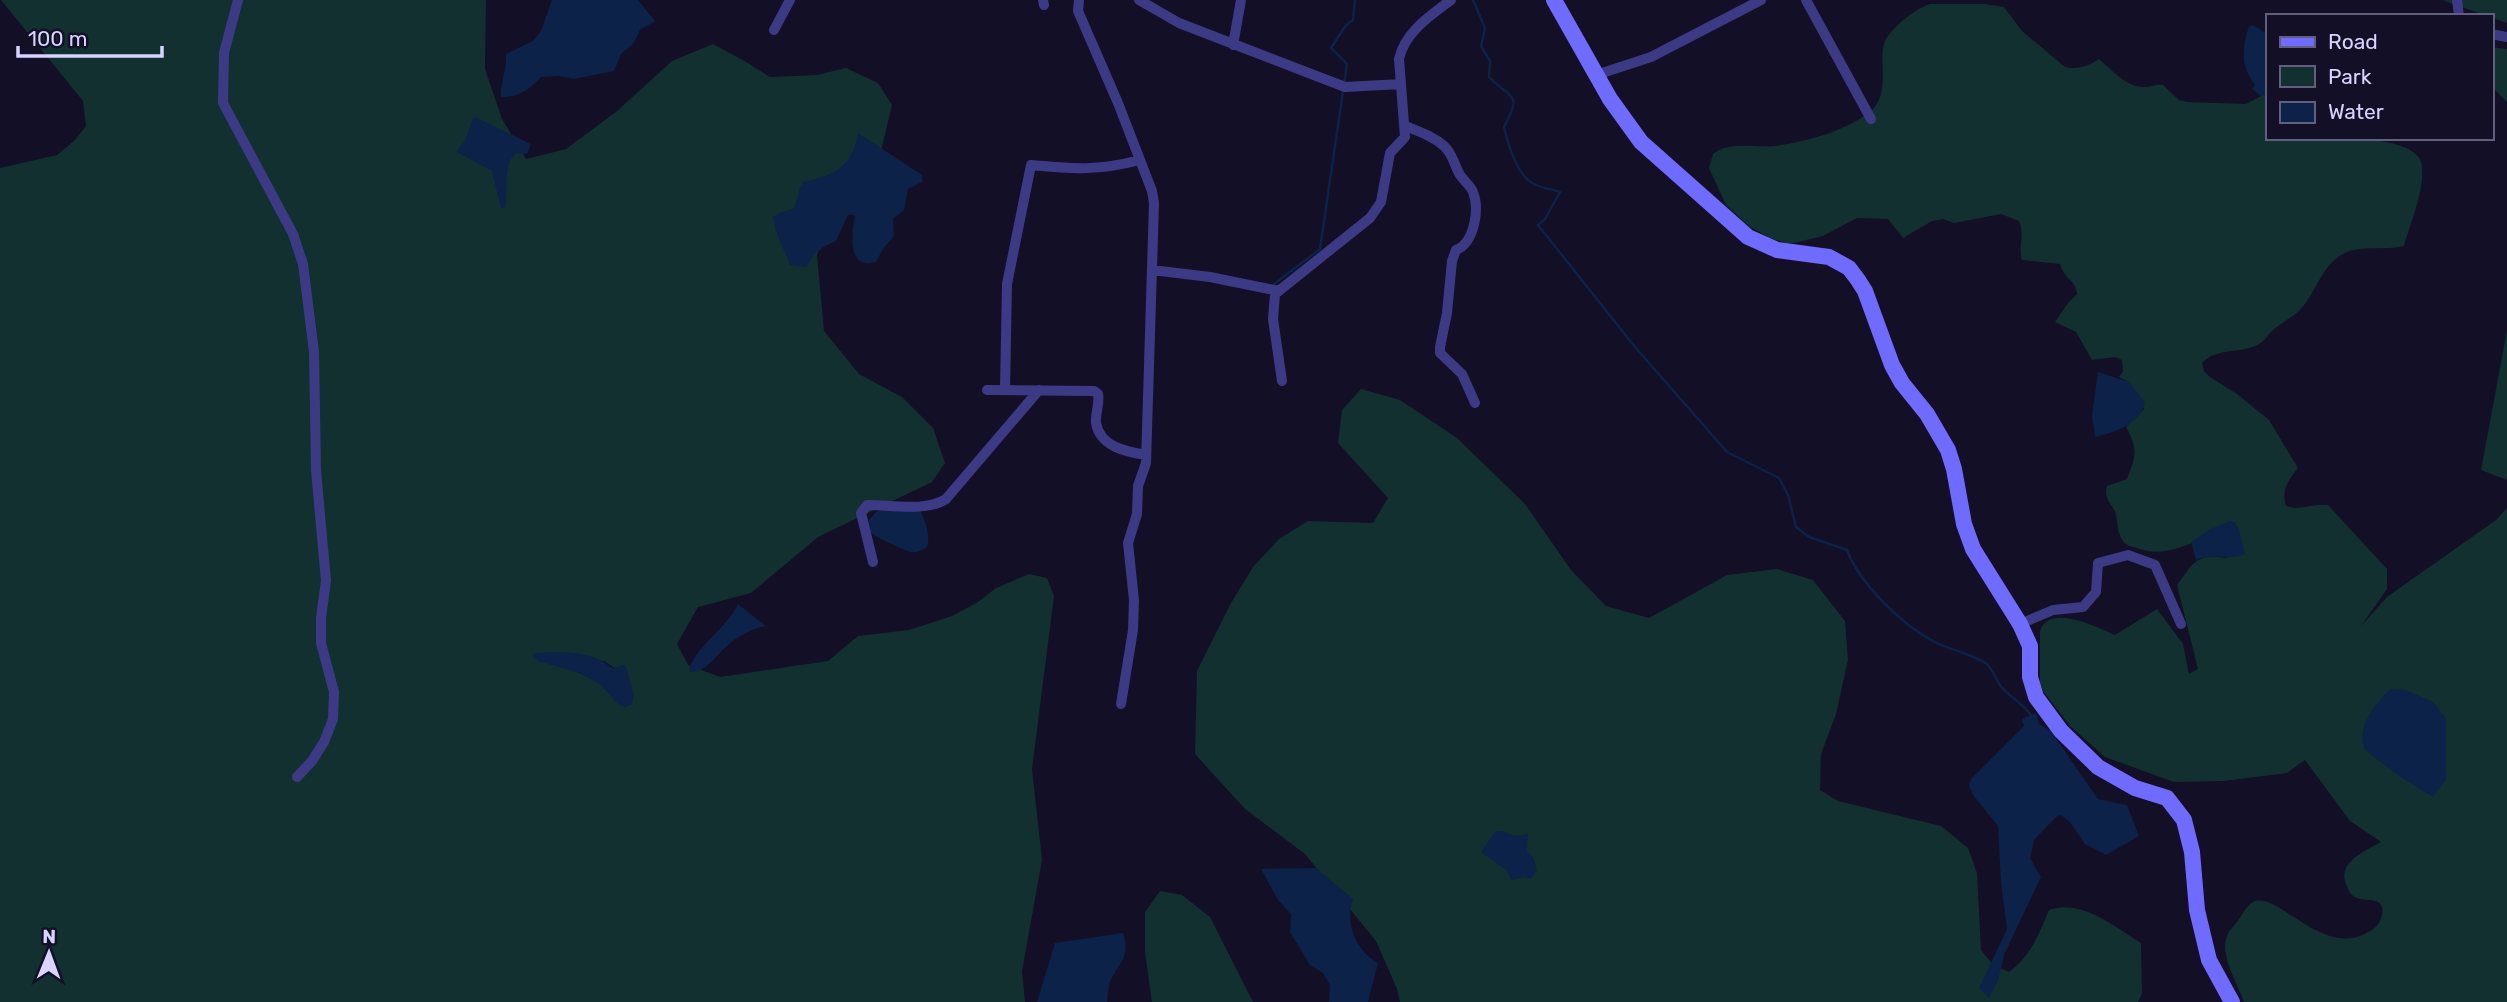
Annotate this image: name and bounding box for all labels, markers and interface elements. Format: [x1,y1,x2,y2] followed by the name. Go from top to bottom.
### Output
[18,14,161,58] scale bar
[2266,14,2493,140] legend
[28,26,87,51] text: 100 m
[2328,29,2378,54] text: Road
[2328,64,2372,89] text: Park
[2328,99,2384,124] text: Water
[14,918,84,988] north arrow
[42,925,56,948] text: N

